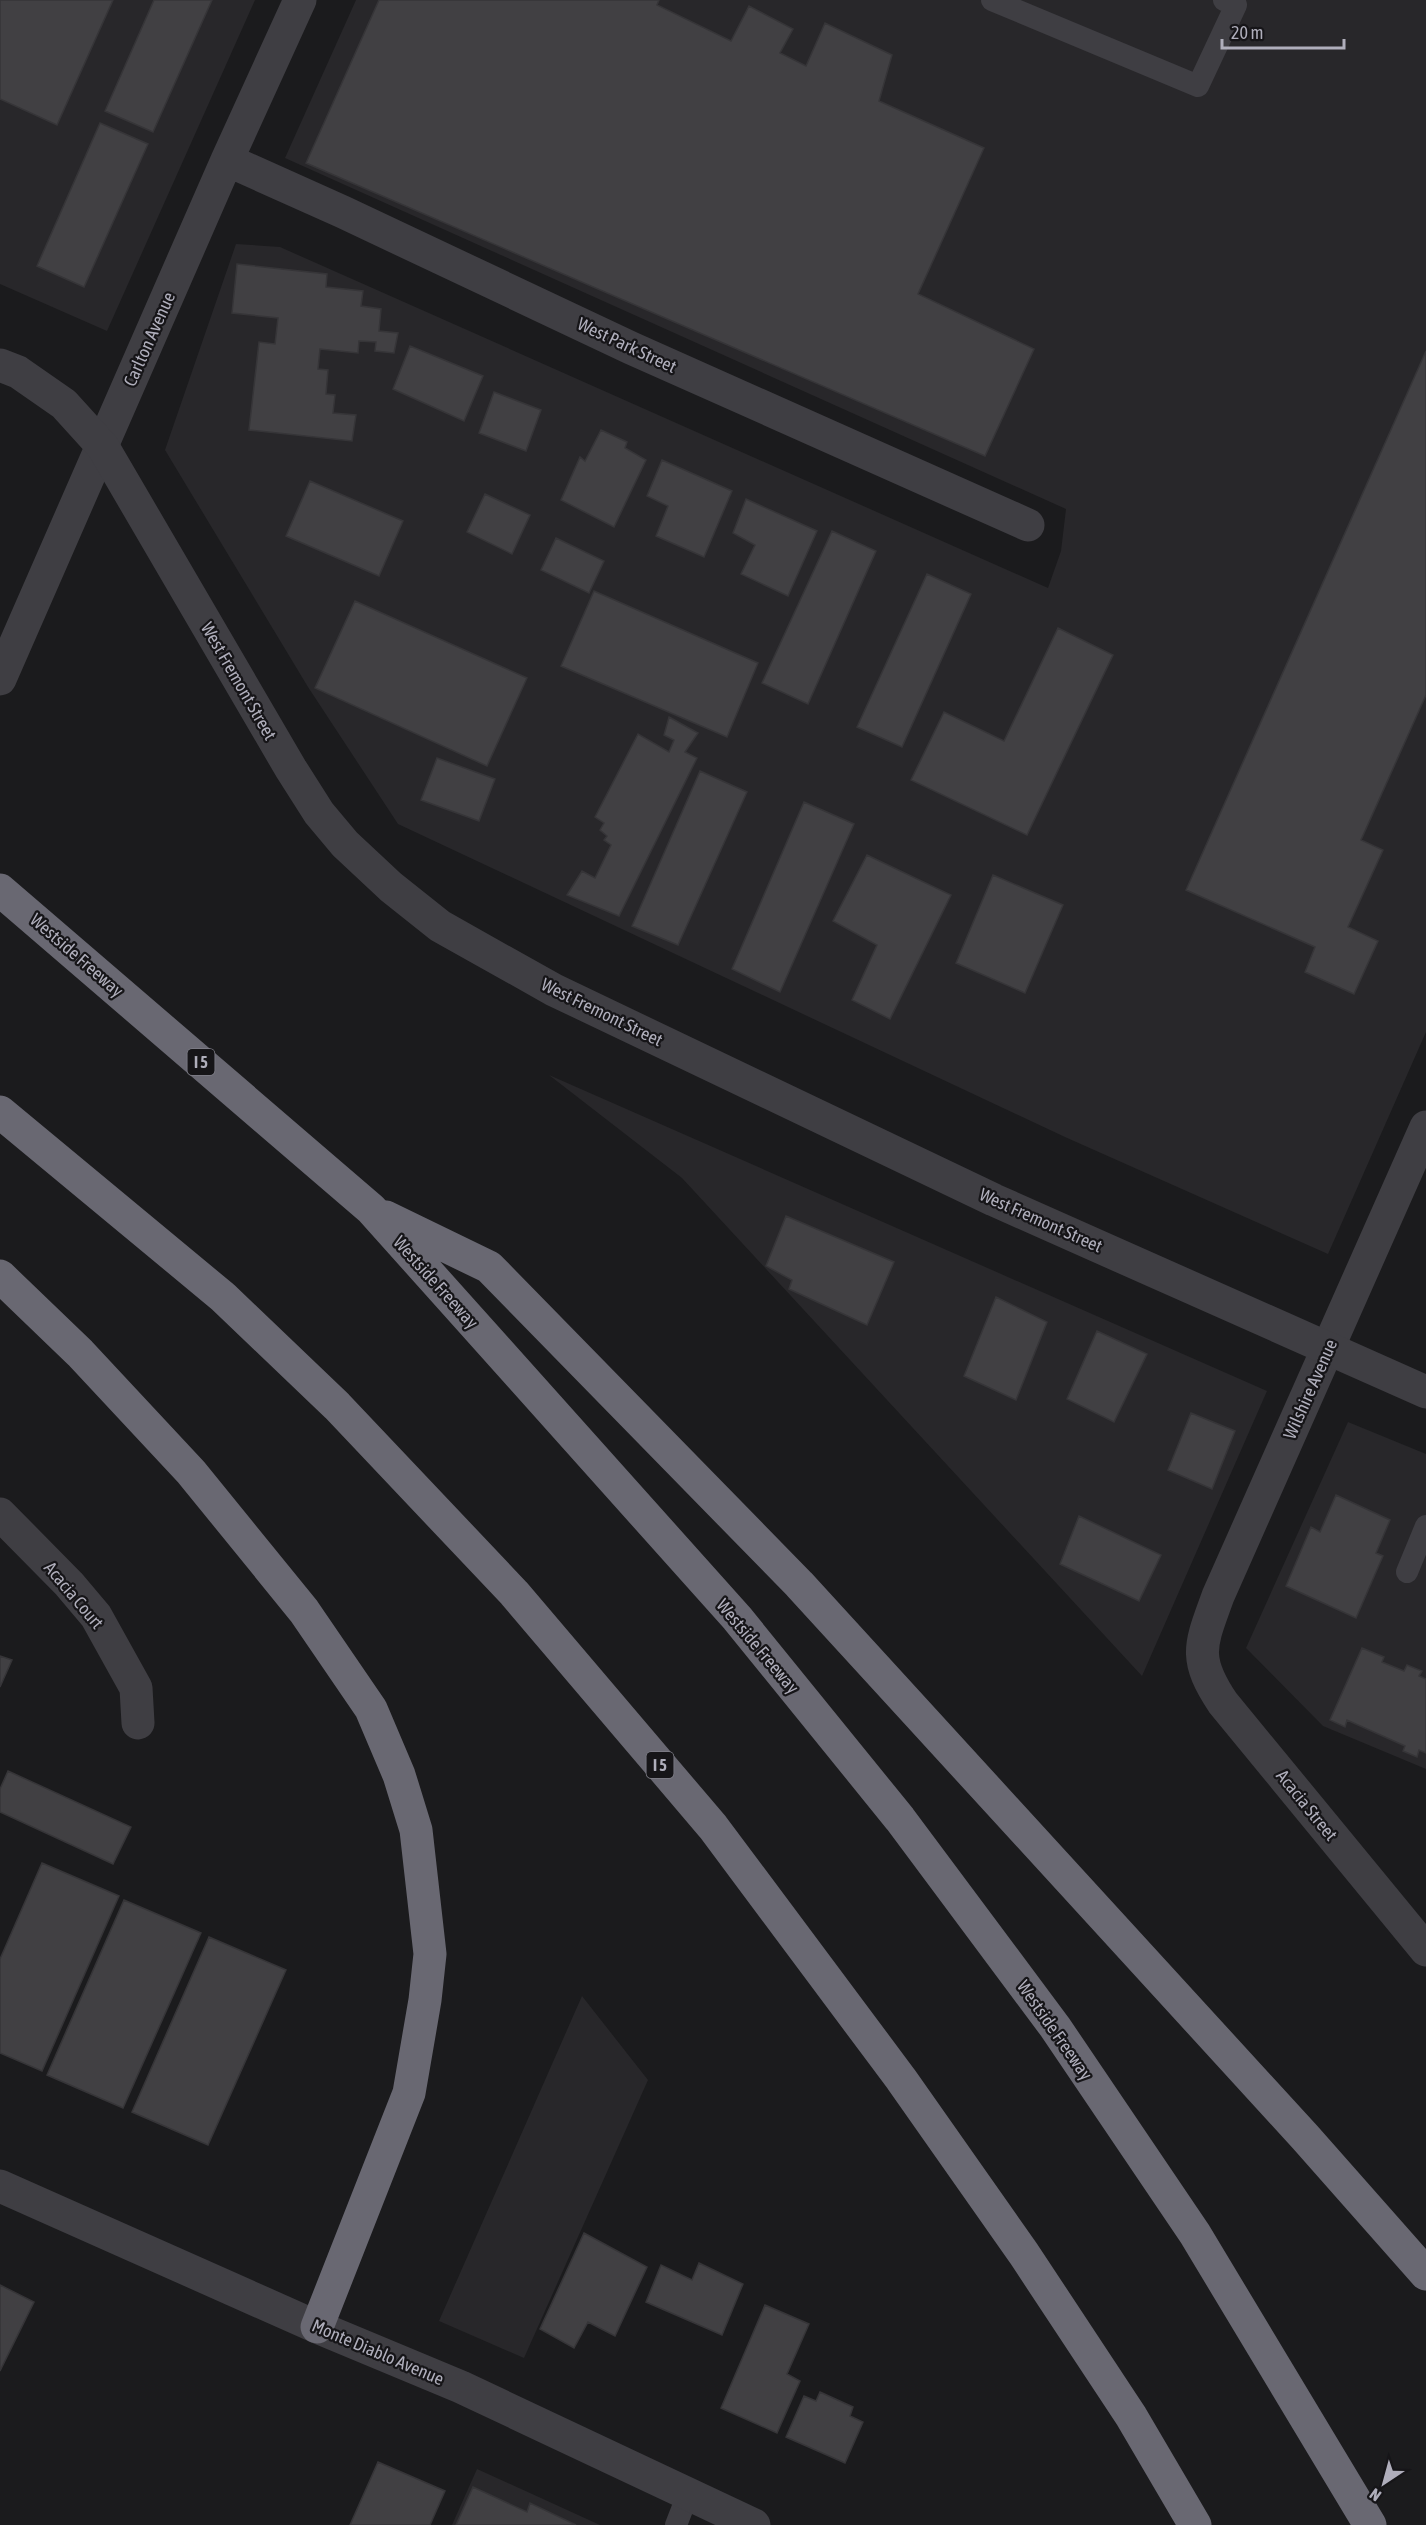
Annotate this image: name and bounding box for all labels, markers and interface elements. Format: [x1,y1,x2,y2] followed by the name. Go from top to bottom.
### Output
[1222,12,1344,50] scale bar
[1231,22,1263,43] text: 20 m
[119,289,179,389] street label: Carlton Avenue
[574,313,680,377] street label: West Park Street
[197,618,281,744] street label: West Fremont Street
[26,909,128,1001] street label: Westside Freeway
[538,974,666,1050] street label: West Fremont Street
[188,1049,214,1075] road number: I 5
[976,1183,1106,1257] street label: West Fremont Street
[389,1232,483,1332] street label: Westside Freeway
[1279,1336,1341,1442] street label: Wilshire Avenue
[40,1557,108,1633] street label: Acacia Court
[713,1595,803,1697] street label: Westside Freeway
[646,1752,674,1778] road number: I 5
[1272,1765,1342,1845] street label: Acacia Street
[1013,1976,1097,2084] street label: Westside Freeway
[309,2315,447,2389] street label: Monte Diablo Avenue
[1354,2453,1414,2513] north arrow
[1366,2485,1384,2505] text: N

